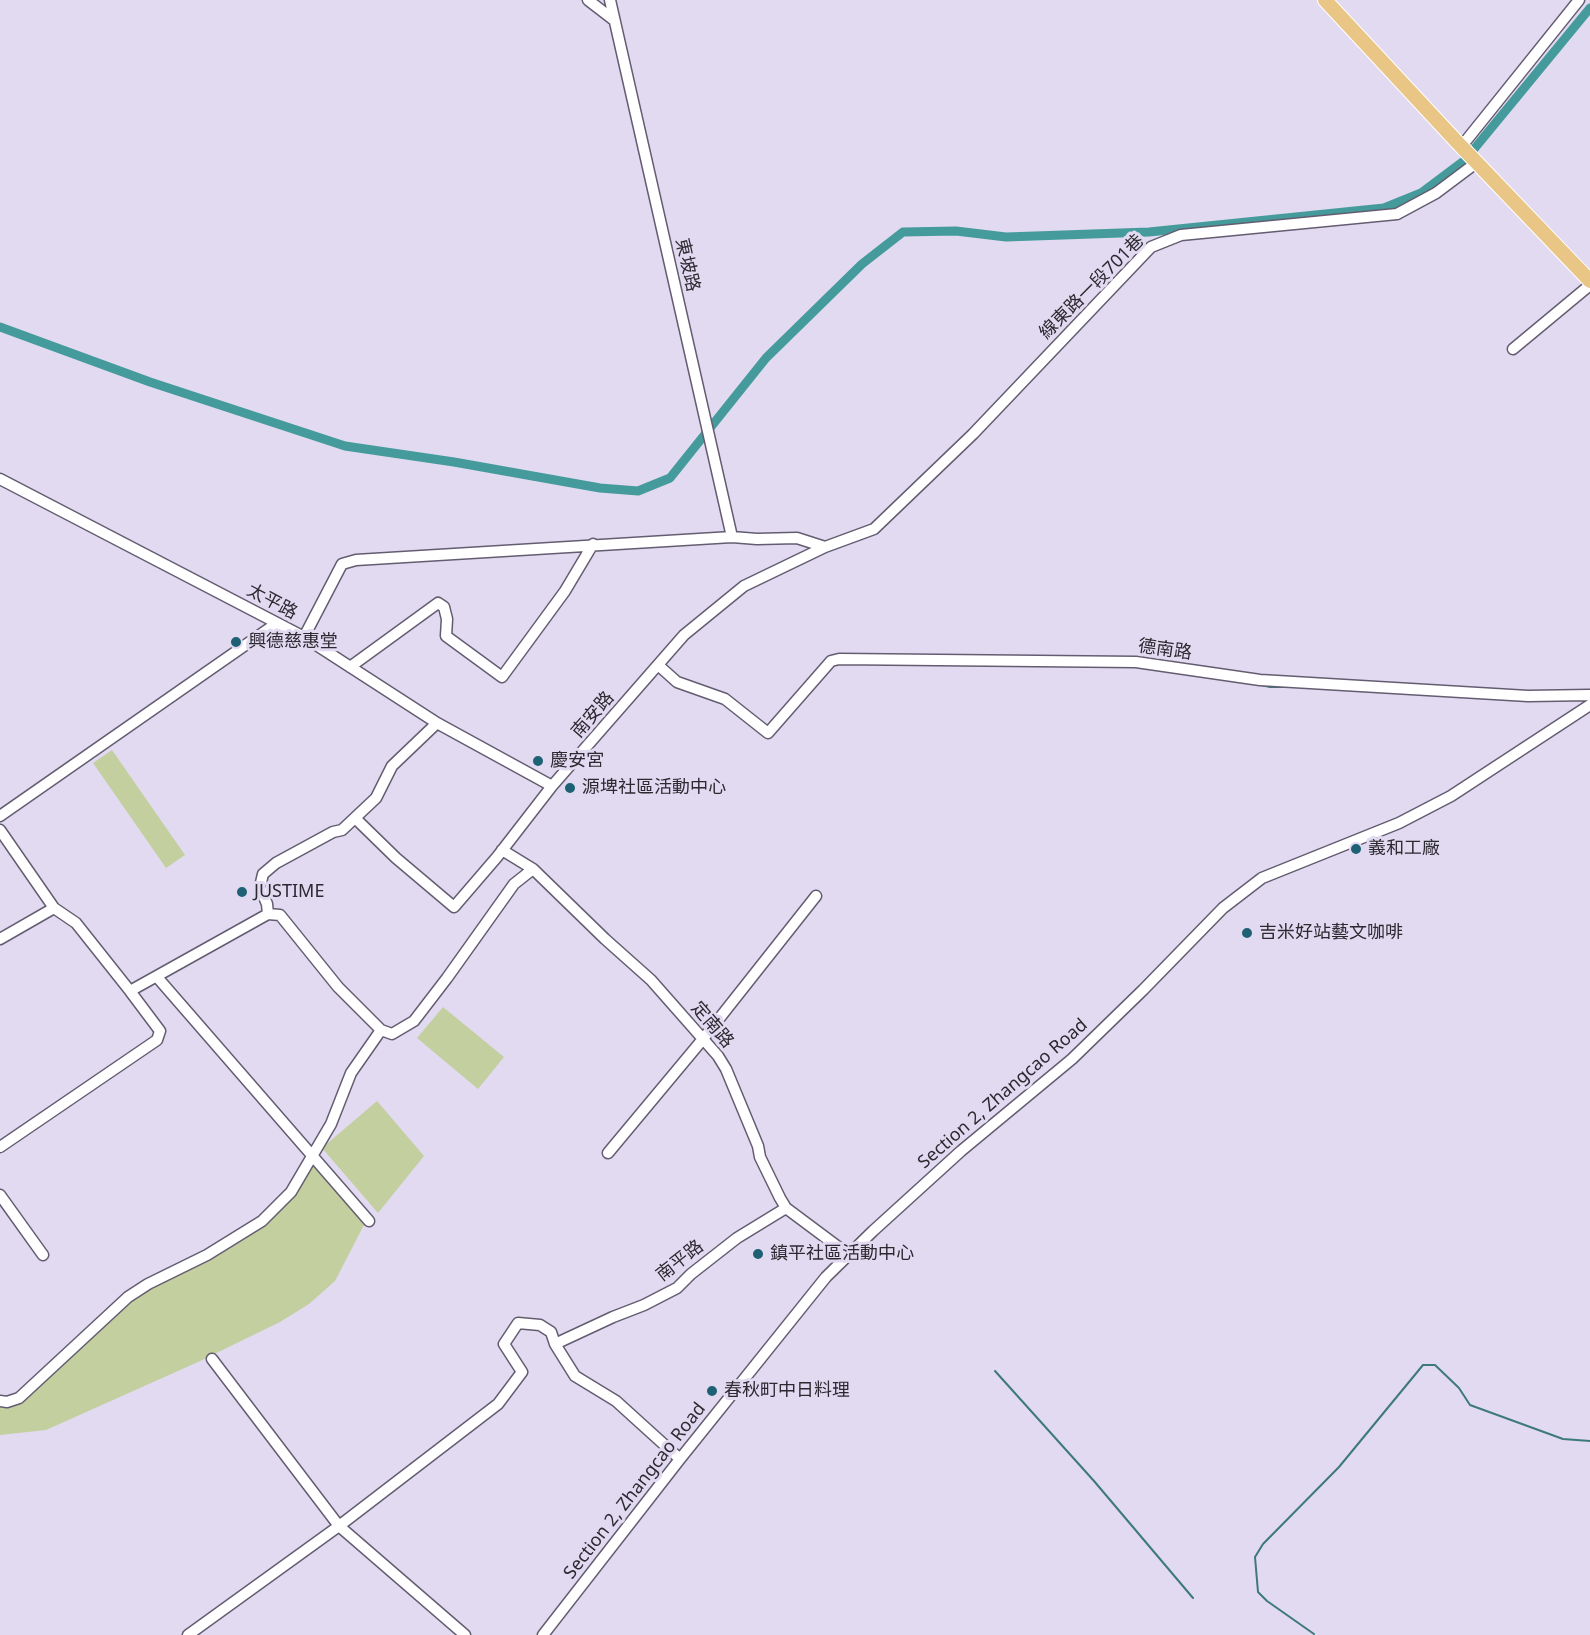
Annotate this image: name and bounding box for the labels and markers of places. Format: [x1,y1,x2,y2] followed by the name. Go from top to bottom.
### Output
[248,631,338,653] place label: 興德慈惠堂
[229,635,243,649] marker: 興德慈惠堂
[550,750,604,772] place label: 慶安宮
[531,754,545,768] marker: 慶安宮
[582,777,726,799] place label: 源埤社區活動中心
[563,781,577,795] marker: 源埤社區活動中心
[1368,838,1440,860] place label: 義和工廠
[1349,842,1363,856] marker: 義和工廠
[254,881,324,903] place label: JUSTIME
[235,885,249,899] marker: JUSTIME
[1259,922,1403,944] place label: 吉米好站藝文咖啡
[1240,926,1254,940] marker: 吉米好站藝文咖啡
[770,1243,914,1265] place label: 鎮平社區活動中心
[751,1247,765,1261] marker: 鎮平社區活動中心
[724,1380,850,1402] place label: 春秋町中日料理
[705,1384,719,1398] marker: 春秋町中日料理

